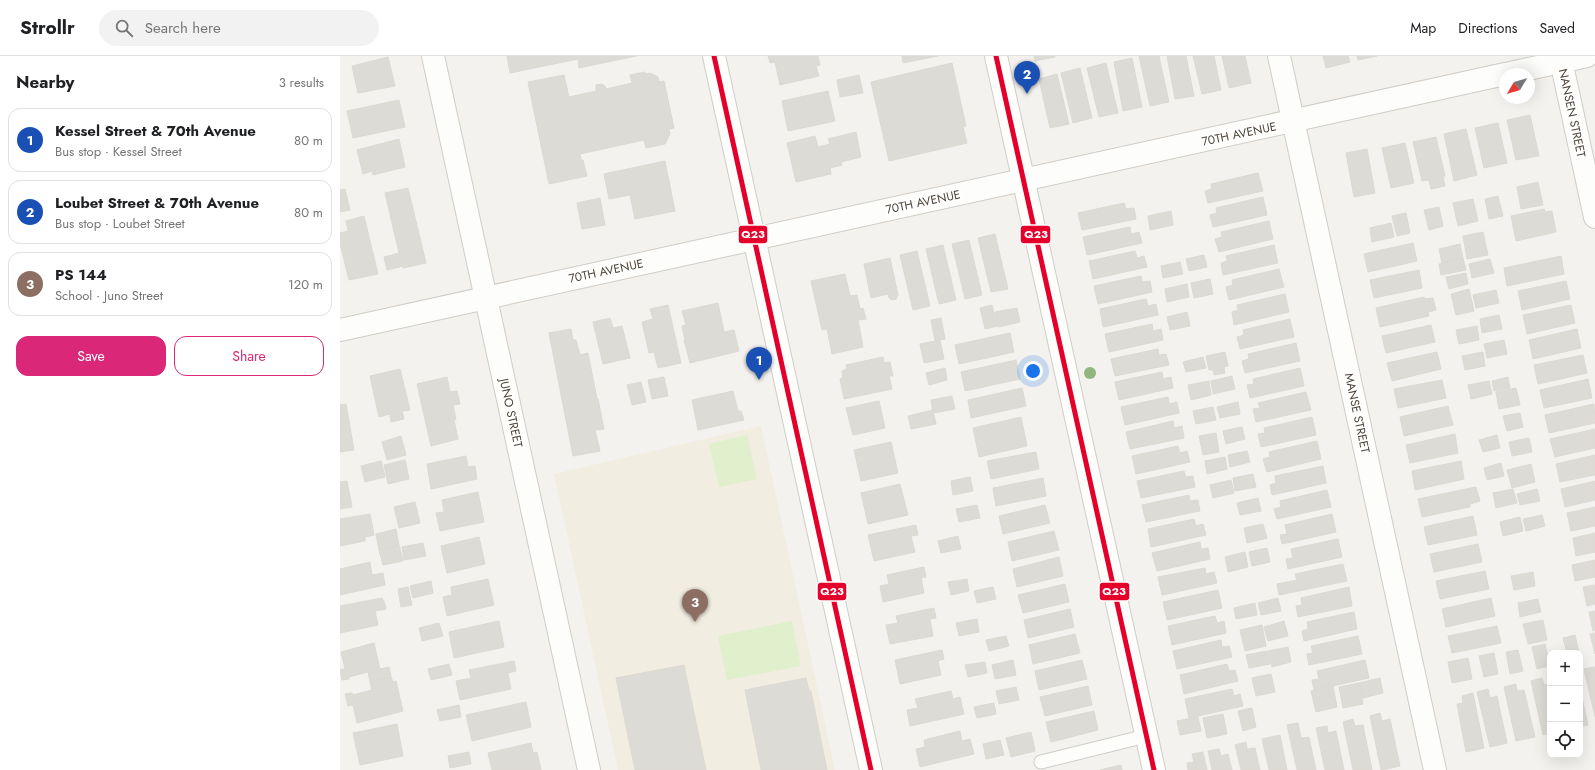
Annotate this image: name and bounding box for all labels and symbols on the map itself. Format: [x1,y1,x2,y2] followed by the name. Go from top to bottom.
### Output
[1014,61,1040,94] pin: 2
[1554,67,1590,159] street label: NANSEN STREET
[1499,68,1535,104] north arrow
[1200,117,1278,151] street label: 70TH AVENUE
[884,185,962,219] street label: 70TH AVENUE
[738,225,768,244] line badge: Q23
[1020,225,1051,244] line badge: Q23
[741,226,765,242] text: Q23
[1024,226,1048,242] text: Q23
[567,254,645,288] street label: 70TH AVENUE
[746,347,772,380] pin: 1
[1023,361,1043,381] your location
[1340,371,1374,455] street label: MANSE STREET
[494,375,527,450] street label: JUNO STREET
[817,582,847,601] line badge: Q23
[1099,582,1130,601] line badge: Q23
[820,583,844,599] text: Q23
[1102,583,1126,599] text: Q23
[682,589,708,622] pin: 3

